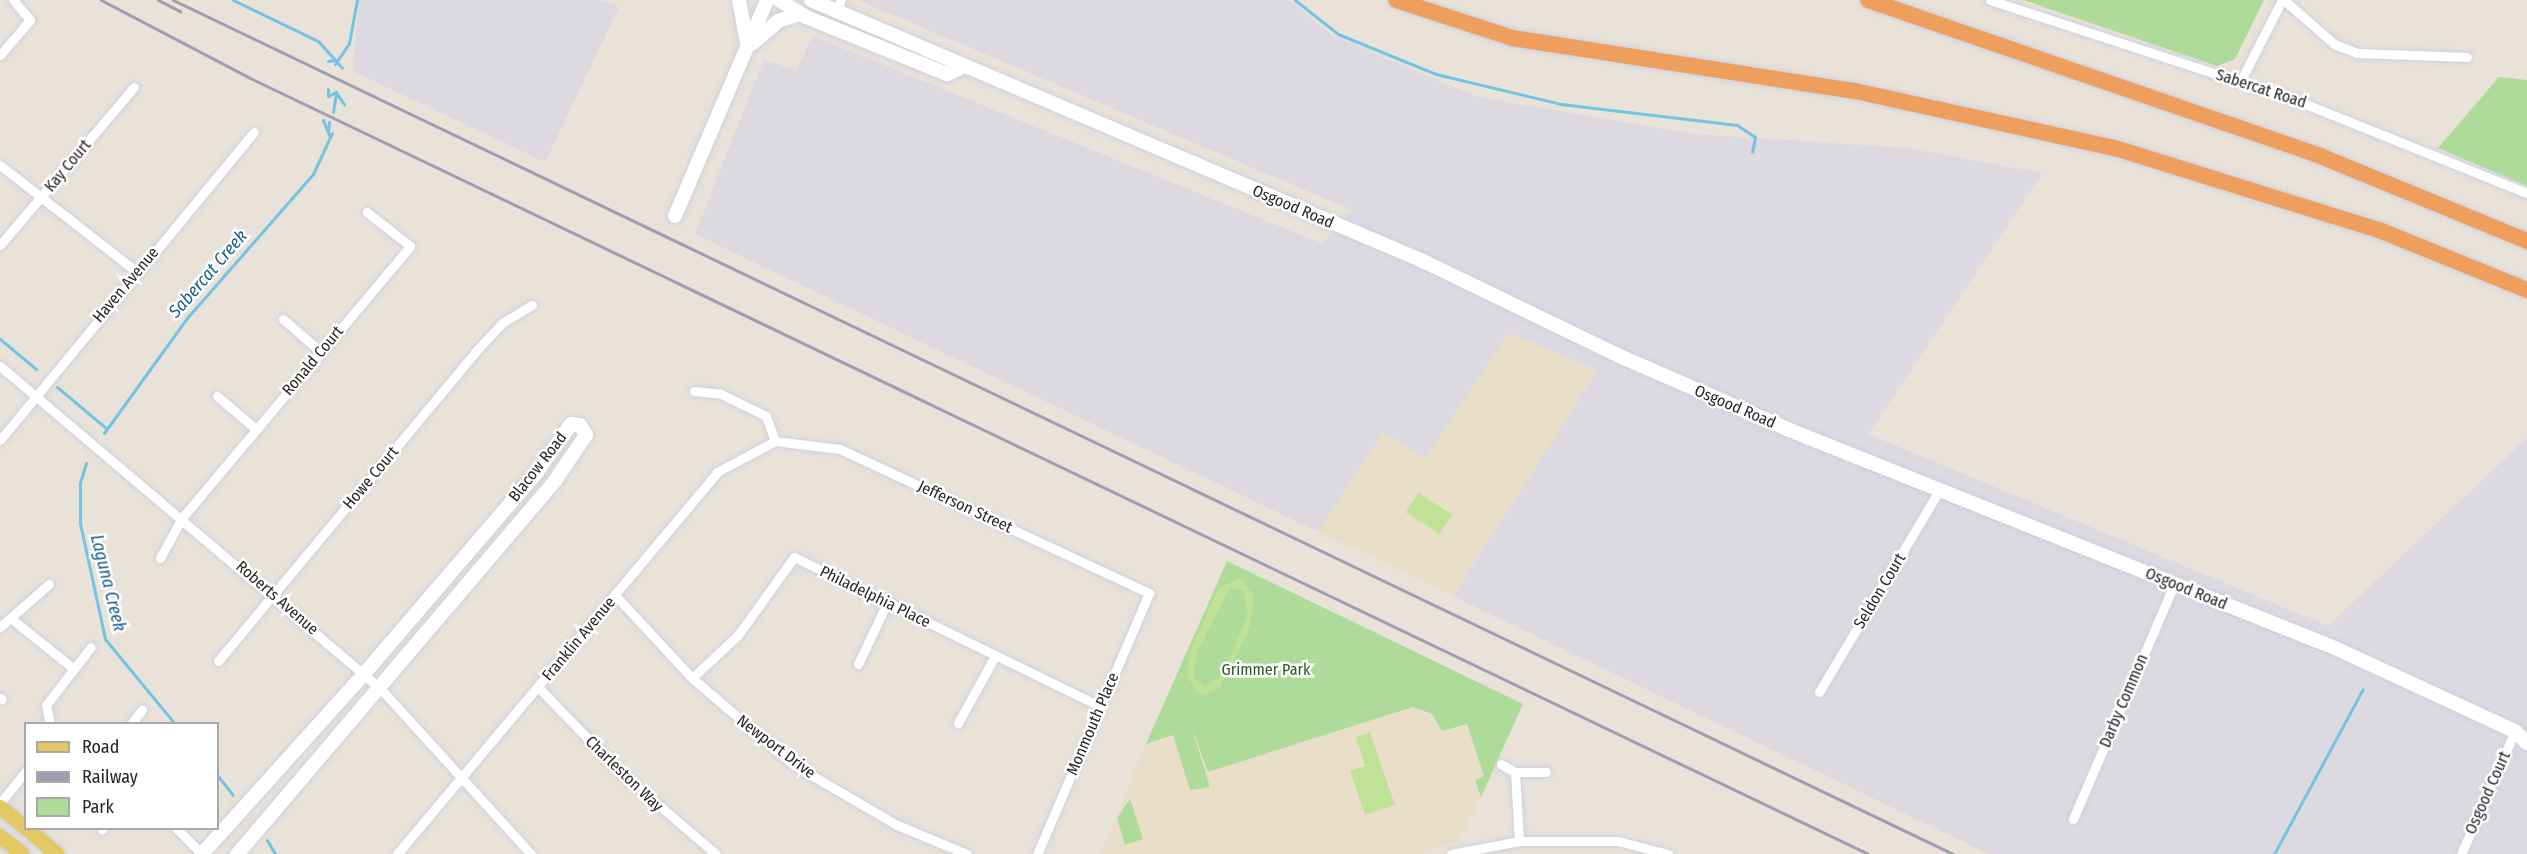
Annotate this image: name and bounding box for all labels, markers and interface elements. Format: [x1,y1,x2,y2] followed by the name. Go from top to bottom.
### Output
[2213,65,2309,113] street label: Sabercat Road
[41,136,95,196] street label: Kay Court
[1249,181,1337,233] street label: Osgood Road
[164,226,252,322] water label: Sabercat Creek
[89,243,163,327] street label: Haven Avenue
[278,322,348,400] street label: Ronald Court
[1691,381,1779,433] street label: Osgood Road
[505,428,571,506] street label: Blacow Road
[339,443,403,513] street label: Howe Court
[915,477,1015,537] street label: Jefferson Street
[86,532,130,634] water label: Laguna Creek
[1850,550,1910,632] street label: Seldon Court
[232,557,322,639] street label: Roberts Avenue
[817,562,933,632] street label: Philadelphia Place
[2142,564,2230,614] street label: Osgood Road
[538,593,620,685] street label: Franklin Avenue
[2096,651,2152,751] street label: Darby Common
[1221,660,1311,680] park label: Grimmer Park
[1063,670,1123,778] street label: Monmouth Place
[733,711,819,783] street label: Newport Drive
[24,722,219,830] legend
[581,732,667,816] street label: Charleston Way
[82,736,119,758] text: Road
[2461,749,2515,837] street label: Osgood Court
[82,766,138,788] text: Railway
[82,796,114,818] text: Park

